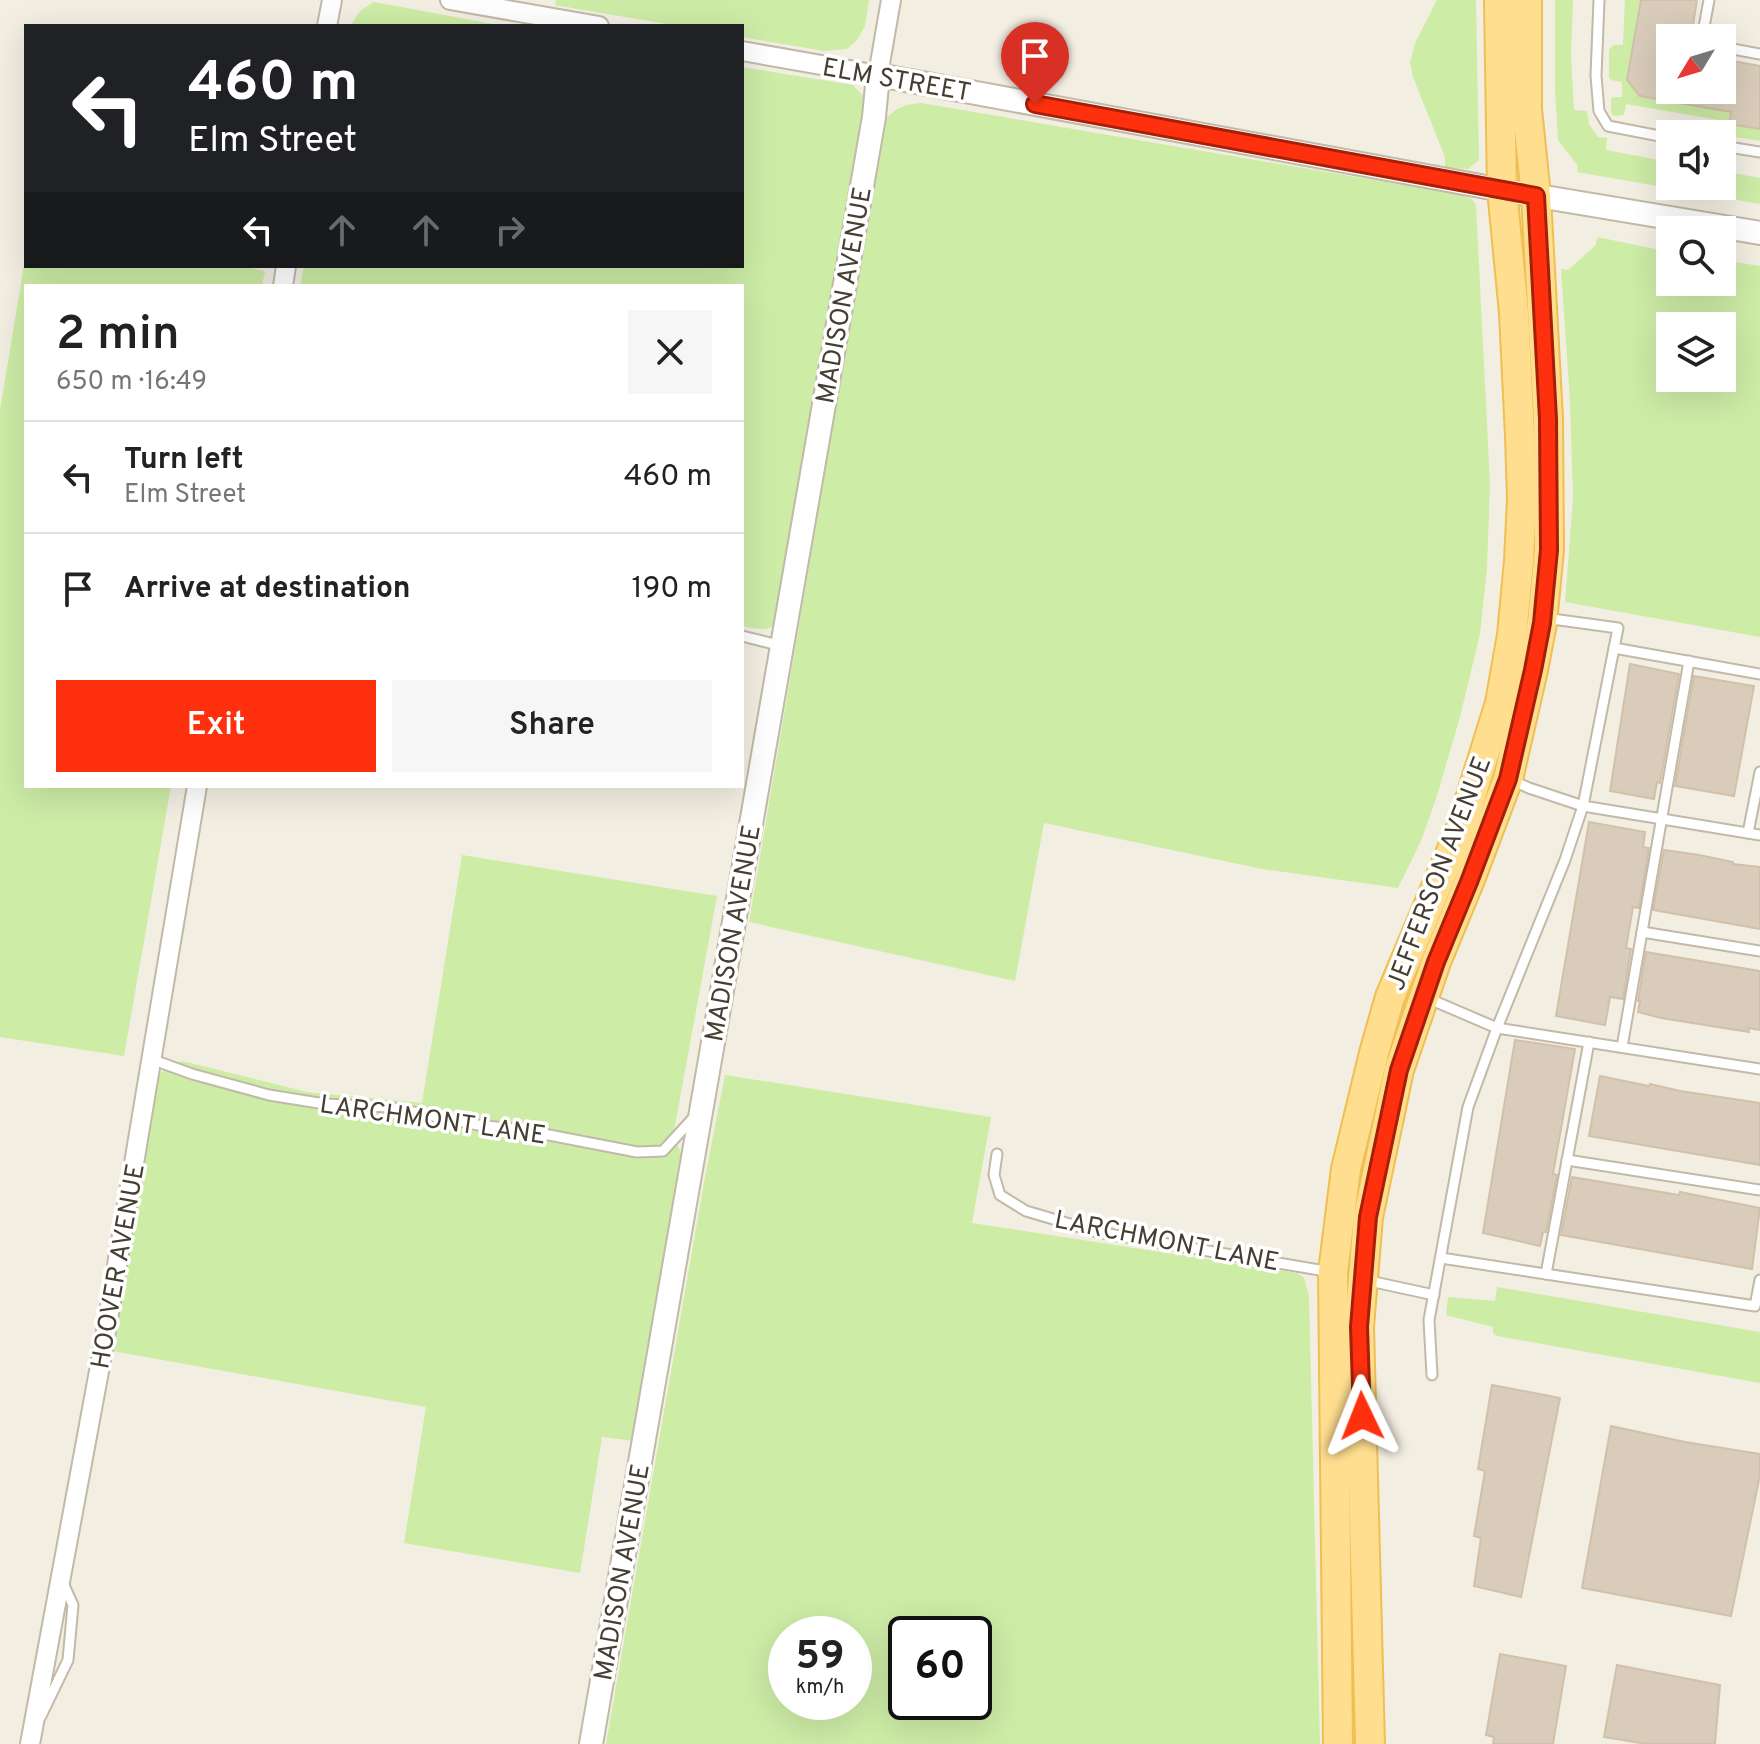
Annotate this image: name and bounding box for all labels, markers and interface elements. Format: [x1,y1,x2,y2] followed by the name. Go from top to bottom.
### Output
[1001,22,1069,104] pin
[1656,24,1736,104] north arrow
[1656,24,1736,392] map controls
[1013,34,1057,78] icon: arrive
[188,50,358,120] text: 460 m
[820,52,974,111] street label: ELM STREET
[56,56,160,160] icon: left
[188,119,357,165] text: Elm Street
[1656,120,1736,200] button: sound
[810,185,881,406] street label: MADISON AVENUE
[236,208,280,252] icon: left
[320,208,364,252] icon: ahead
[404,208,448,252] icon: ahead
[488,208,532,252] icon: right
[1656,216,1736,296] button: search
[56,306,180,366] text: 2 min
[628,310,712,394] button: close
[1656,312,1736,392] button: layers
[56,366,207,399] text: 650 m · 16:49
[124,442,244,479] text: Turn left
[56,455,100,499] icon: left
[624,459,712,496] text: 460 m
[124,479,246,512] text: Elm Street
[56,567,100,611] icon: arrive
[124,571,410,608] text: Arrive at destination
[631,571,712,608] text: 190 m
[56,680,376,772] button: Exit
[392,680,712,772] button: Share
[1380,752,1500,996] street label: JEFFERSON AVENUE
[699,823,770,1044] street label: MADISON AVENUE
[317,1089,548,1154] street label: LARCHMONT LANE
[85,1161,154,1372] street label: HOOVER AVENUE
[1051,1204,1282,1280] street label: LARCHMONT LANE
[1320,1374,1404,1458] position arrow
[588,1462,659,1683] street label: MADISON AVENUE
[888,1616,992,1720] speed limit sign: 60
[795,1633,845,1683] text: 59
[796,1675,844,1701] text: km/h

